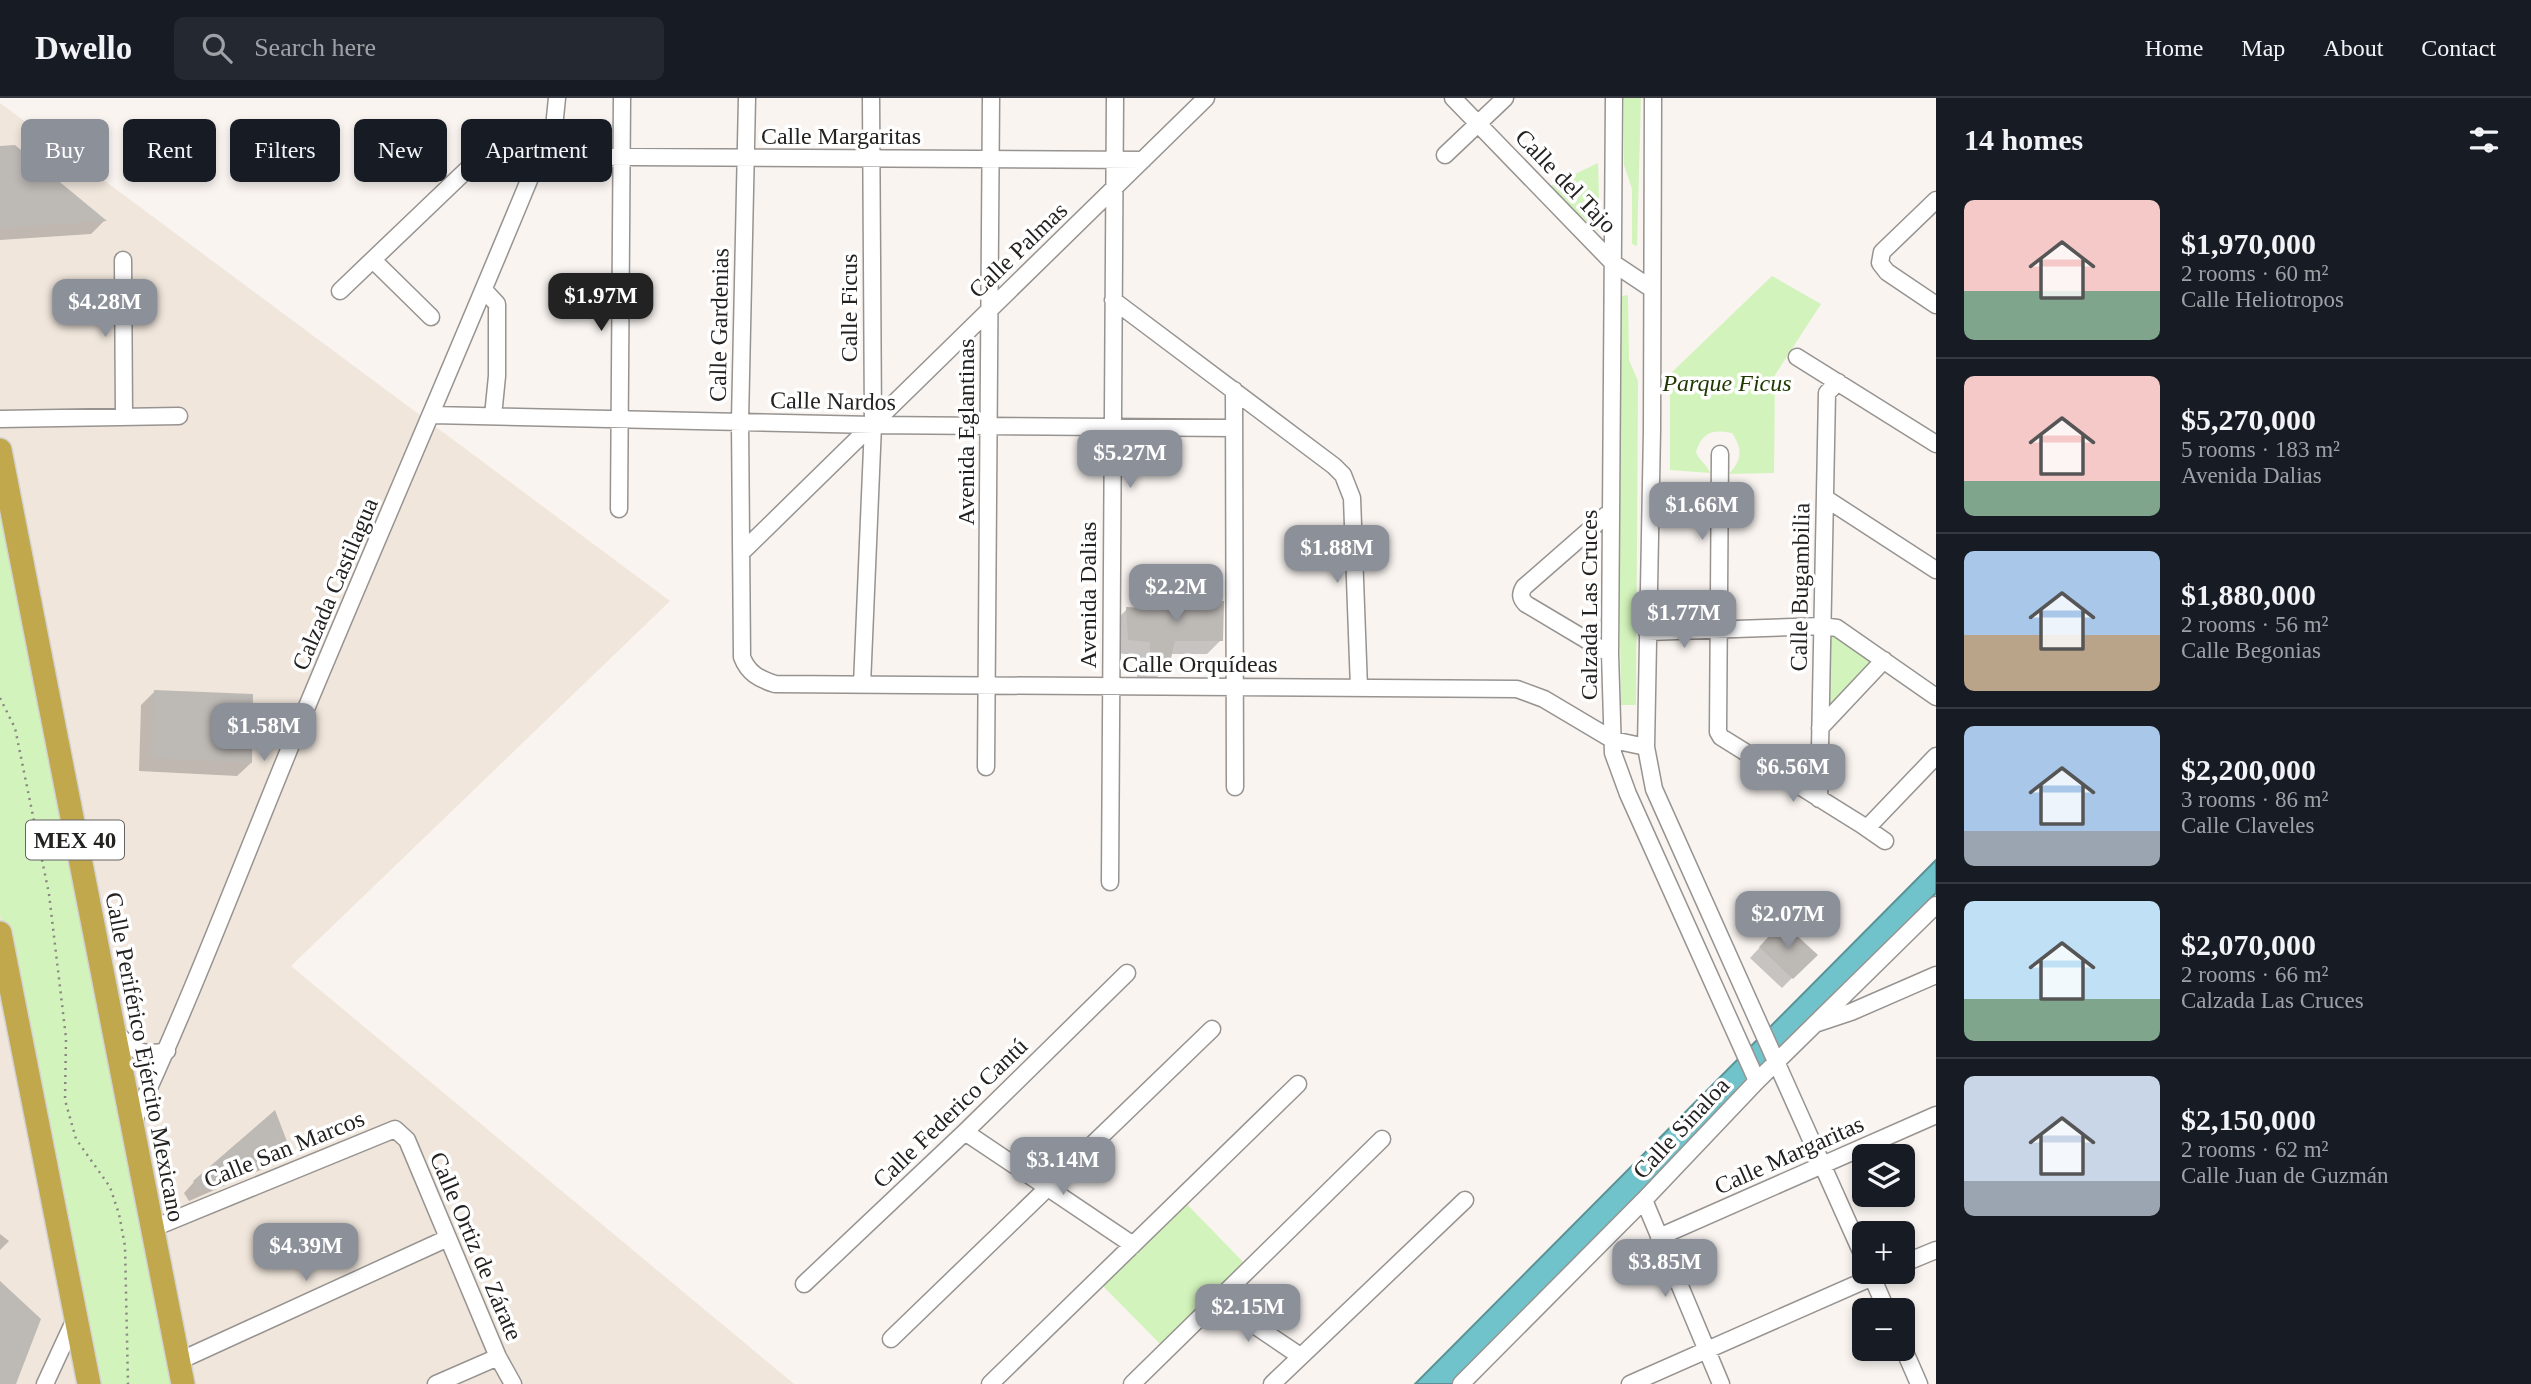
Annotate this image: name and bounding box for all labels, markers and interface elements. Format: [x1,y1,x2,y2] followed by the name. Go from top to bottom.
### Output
[174,17,664,80] search box
[198,29,236,67] icon: search
[35,30,132,66] text: Dwello
[254,33,376,62] text: Search here
[2145,35,2203,61] text: Home
[2241,35,2285,61] text: Map
[2323,35,2383,61] text: About
[2421,35,2496,61] text: Contact
[21,119,109,182] chip: Buy
[123,119,216,182] chip: Rent
[230,119,340,182] chip: Filters
[354,119,447,182] chip: New
[461,119,612,182] chip: Apartment
[2465,121,2503,159] icon: filters
[761,123,921,149] street label: Calle Margaritas
[1964,123,2083,156] text: 14 homes
[1510,124,1622,238] street label: Calle del Tajo
[964,197,1072,303] street label: Calle Palmas
[2181,227,2316,260] text: $1,970,000
[2020,228,2104,312] icon: home
[705,248,733,402] street label: Calle Gardenias
[836,254,862,362] street label: Calle Ficus
[2181,261,2328,286] text: 2 rooms · 60 m²
[544,274,658,333] pin: $1.97M
[48,280,162,339] pin: $4.28M
[564,283,638,308] text: $1.97M
[2181,287,2344,312] text: Calle Heliotropos
[68,289,142,314] text: $4.28M
[953,339,979,525] street label: Avenida Eglantinas
[1661,370,1792,396] park label: Parque Ficus
[770,387,896,415] street label: Calle Nardos
[2181,403,2316,436] text: $5,270,000
[2020,404,2104,488] icon: home
[1073,430,1187,490] pin: $5.27M
[2181,437,2340,462] text: 5 rooms · 183 m²
[1093,440,1167,465] text: $5.27M
[2181,463,2322,488] text: Avenida Dalias
[1645,482,1759,542] pin: $1.66M
[1665,492,1739,517] text: $1.66M
[287,494,383,674] street label: Calzada Castilagua
[1786,502,1814,672] street label: Calle Bugambilia
[1576,510,1602,700] street label: Calzada Las Cruces
[1075,522,1101,668] street label: Avenida Dalias
[1280,526,1394,585] pin: $1.88M
[1300,535,1374,560] text: $1.88M
[1127,564,1225,624] pin: $2.2M
[1145,574,1207,599] text: $2.2M
[2181,578,2316,611] text: $1,880,000
[2020,579,2104,663] icon: home
[1627,590,1741,650] pin: $1.77M
[1647,600,1721,625] text: $1.77M
[2181,612,2328,637] text: 2 rooms · 56 m²
[2181,638,2321,663] text: Calle Begonias
[1122,651,1278,677] street label: Calle Orquídeas
[207,704,321,763] pin: $1.58M
[227,713,301,738] text: $1.58M
[1736,744,1850,804] pin: $6.56M
[2181,753,2316,786] text: $2,200,000
[1756,754,1830,779] text: $6.56M
[2020,754,2104,838] icon: home
[2181,787,2328,812] text: 3 rooms · 86 m²
[2181,813,2315,838] text: Calle Claveles
[26,820,124,860] road number: MEX 40
[100,890,190,1224] street label: Calle Periférico Ejército Mexicano
[1731,892,1845,951] pin: $2.07M
[1751,901,1825,926] text: $2.07M
[2181,928,2316,961] text: $2,070,000
[2020,929,2104,1013] icon: home
[2181,962,2328,987] text: 2 rooms · 66 m²
[2181,988,2364,1013] text: Calzada Las Cruces
[868,1033,1032,1193] street label: Calle Federico Cantú
[1628,1072,1735,1184] street label: Calle Sinaloa
[2181,1103,2316,1136] text: $2,150,000
[2020,1104,2104,1188] icon: home
[200,1105,368,1193] street label: Calle San Marcos
[1711,1111,1867,1199] street label: Calle Margaritas
[2181,1137,2328,1162] text: 2 rooms · 62 m²
[1006,1138,1120,1197] pin: $3.14M
[1852,1144,1915,1361] map controls
[1852,1144,1915,1207] button: layers
[1026,1147,1100,1172] text: $3.14M
[425,1148,527,1344] street label: Calle Ortiz de Zárate
[2181,1163,2389,1188] text: Calle Juan de Guzmán
[1852,1221,1915,1284] button: +
[249,1224,363,1283] pin: $4.39M
[269,1233,343,1258] text: $4.39M
[1608,1240,1722,1299] pin: $3.85M
[1628,1249,1702,1274] text: $3.85M
[1191,1284,1305,1344] pin: $2.15M
[1211,1294,1285,1319] text: $2.15M
[1852,1298,1915,1361] button: −

